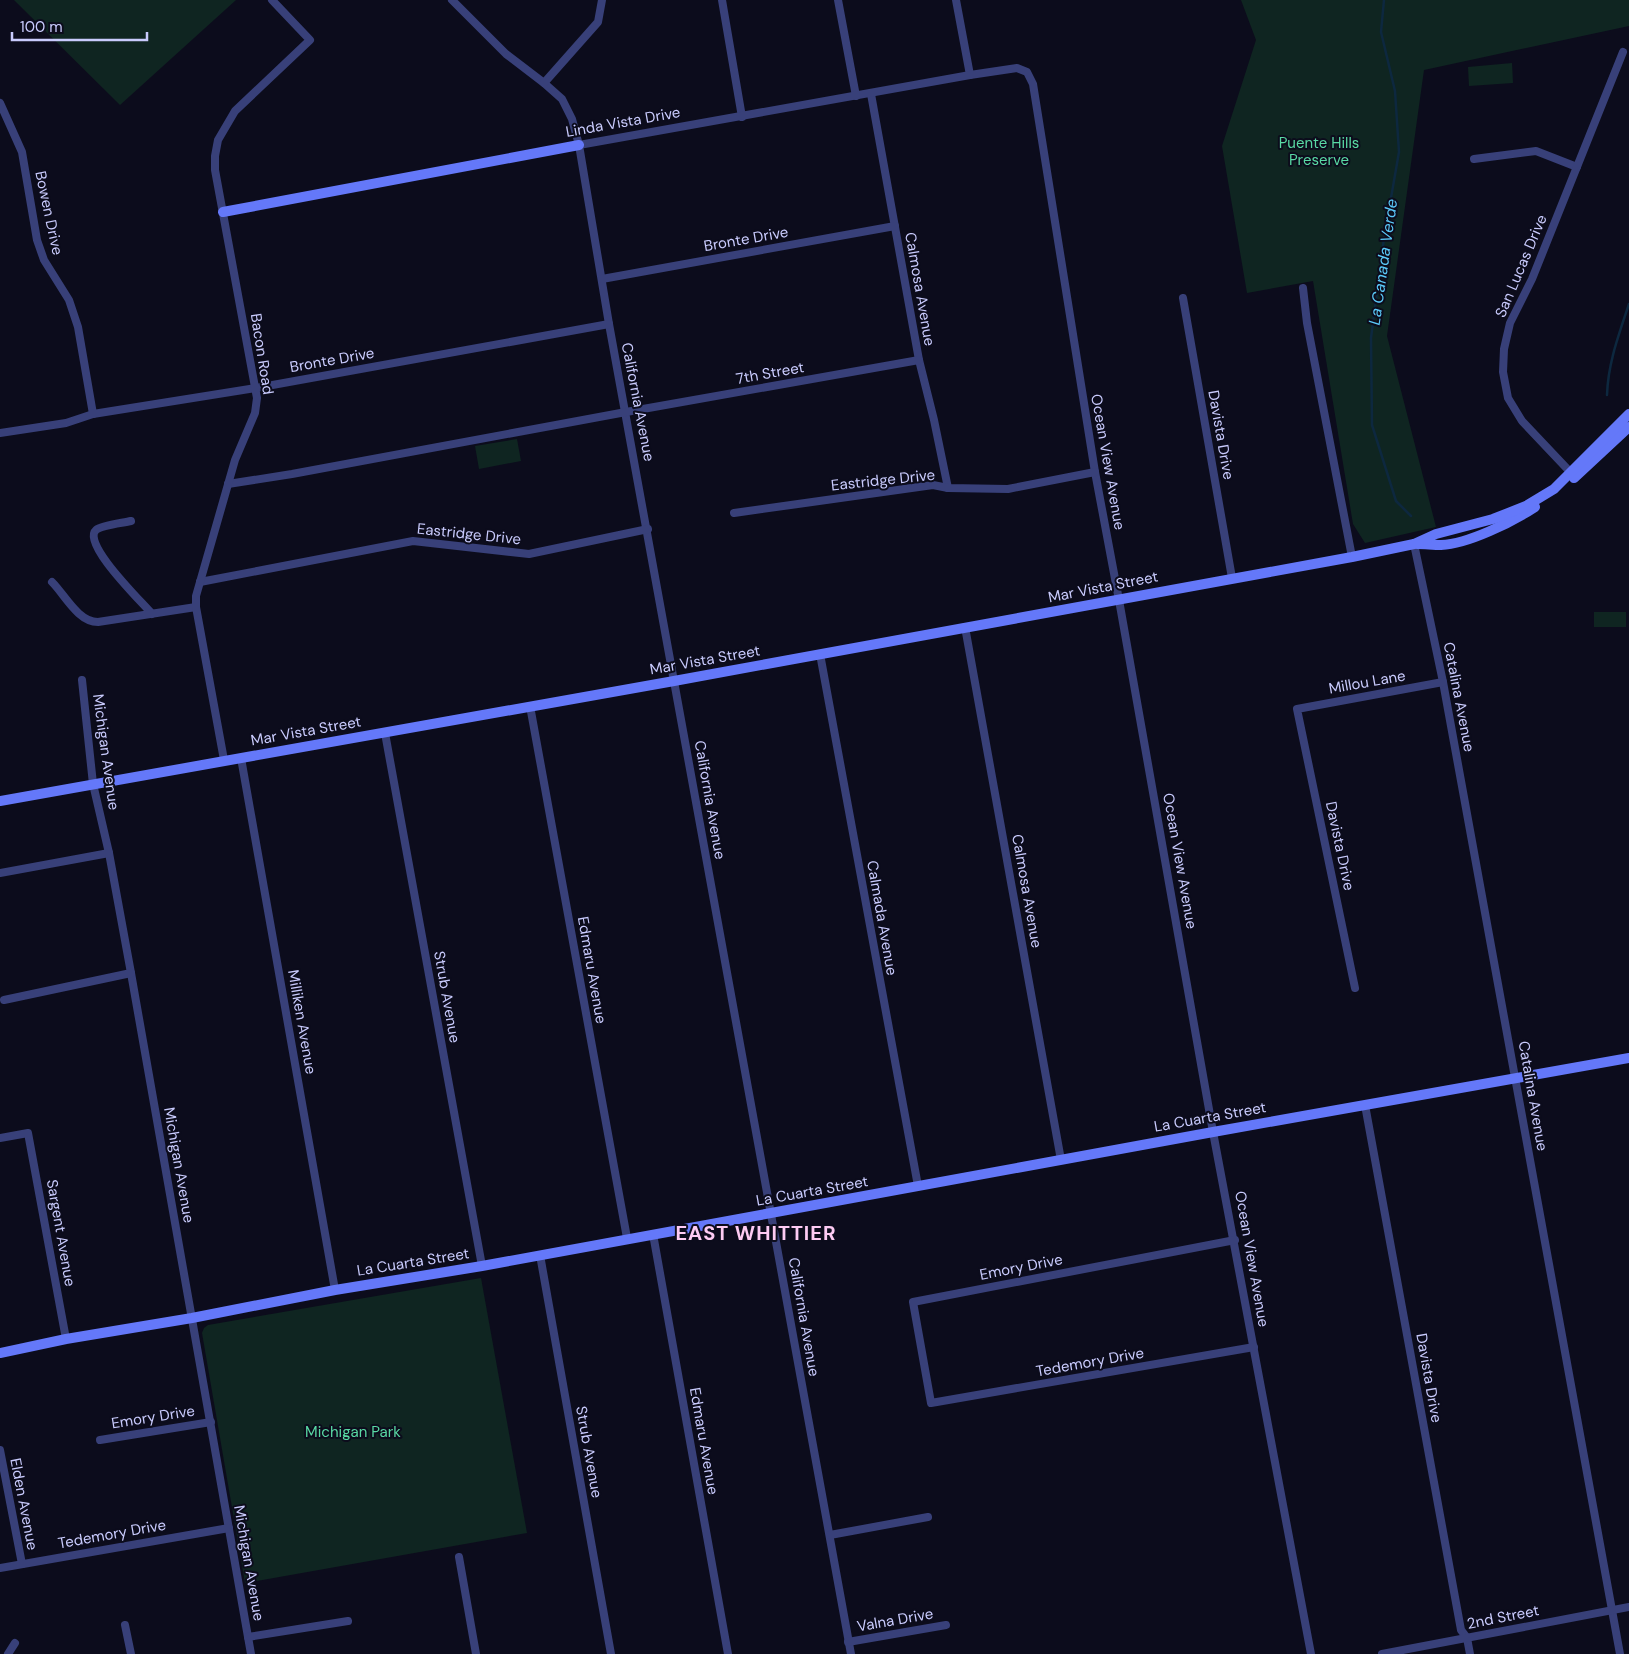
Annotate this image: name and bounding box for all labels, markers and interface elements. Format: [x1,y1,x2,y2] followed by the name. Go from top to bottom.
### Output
[12,10,148,42] scale bar
[20,17,63,37] text: 100 m
[564,102,682,142] street label: Linda Vista Drive
[1279,133,1359,170] park label: Puente Hills Preserve
[30,169,68,257] street label: Bowen Drive
[1364,198,1402,326] water label: La Canada Verde
[1490,212,1552,320] street label: San Lucas Drive
[702,222,790,256] street label: Bronte Drive
[900,231,940,347] street label: Calmosa Avenue
[246,312,278,396] street label: Bacon Road
[617,341,659,463] street label: California Avenue
[288,343,376,377] street label: Bronte Drive
[734,357,806,389] street label: 7th Street
[1203,389,1239,481] street label: Davista Drive
[1086,392,1130,532] street label: Ocean View Avenue
[830,465,936,495] street label: Eastridge Drive
[416,519,522,549] street label: Eastridge Drive
[1046,567,1160,607] street label: Mar Vista Street
[648,640,762,680] street label: Mar Vista Street
[1439,640,1479,754] street label: Catalina Avenue
[1327,665,1407,699] street label: Millou Lane
[88,693,124,811] street label: Michigan Avenue
[249,711,363,751] street label: Mar Vista Street
[690,739,730,861] street label: California Avenue
[1158,791,1202,931] street label: Ocean View Avenue
[1321,800,1359,892] street label: Davista Drive
[1007,833,1047,949] street label: Calmosa Avenue
[862,859,902,977] street label: Calmada Avenue
[573,915,611,1025] street label: Edmaru Avenue
[429,949,465,1045] street label: Strub Avenue
[283,968,321,1076] street label: Milliken Avenue
[1513,1039,1553,1153] street label: Catalina Avenue
[1152,1097,1268,1137] street label: La Cuarta Street
[159,1106,199,1224] street label: Michigan Avenue
[754,1171,870,1211] street label: La Cuarta Street
[42,1178,80,1288] street label: Sargent Avenue
[1230,1189,1274,1329] street label: Ocean View Avenue
[675,1220,837,1246] district label: EAST WHITTIER
[355,1243,471,1281] street label: La Cuarta Street
[978,1249,1064,1285] street label: Emory Drive
[784,1256,824,1378] street label: California Avenue
[1411,1332,1447,1424] street label: Davista Drive
[1035,1343,1145,1381] street label: Tedemory Drive
[685,1386,723,1496] street label: Edmaru Avenue
[110,1401,196,1433] street label: Emory Drive
[571,1404,607,1500] street label: Strub Avenue
[305,1422,401,1442] park label: Michigan Park
[5,1456,43,1552] street label: Elden Avenue
[229,1504,269,1622] street label: Michigan Avenue
[57,1515,167,1553] street label: Tedemory Drive
[1465,1600,1541,1634] street label: 2nd Street
[855,1603,935,1637] street label: Valna Drive

